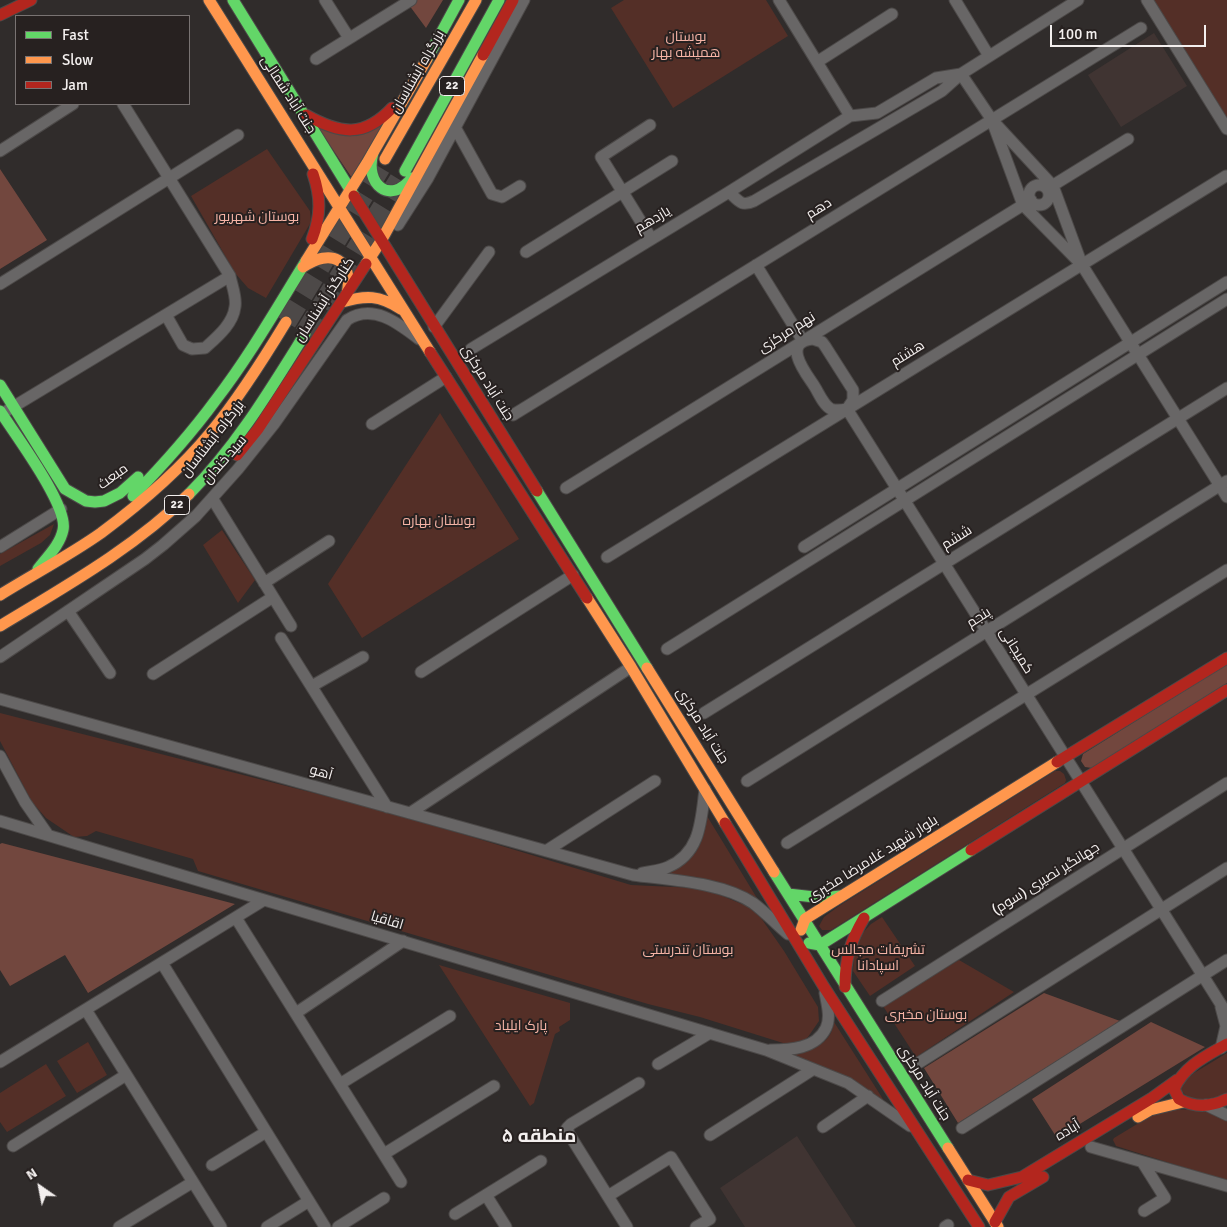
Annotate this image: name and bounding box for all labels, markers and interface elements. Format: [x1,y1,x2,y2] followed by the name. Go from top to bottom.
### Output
[15,15,190,105] legend
[1052,15,1208,47] scale bar
[1058,25,1098,43] text: 100 m
[62,26,89,44] text: Fast
[387,27,449,117] street label: بزرگراه آبشناسان
[652,29,720,62] park label: بوستان همیشه بهار
[62,51,93,69] text: Slow
[257,53,319,137] street label: جنت آباد شمالی
[62,76,88,94] text: Jam
[440,76,464,95] road number: 22
[803,195,835,223] street label: دهم
[632,203,674,237] street label: یازدهم
[215,209,299,225] park label: بوستان شهریور
[291,255,359,345] street label: کنارگذر آبشناسان
[755,309,819,357] street label: نهم مرکزی
[888,337,928,371] street label: هشتم
[457,342,517,424] street label: جنت آباد مرکزی
[178,397,248,481] street label: بزرگراه آبشناسان
[199,432,251,488] street label: سید خندان
[95,460,131,494] street label: مبعث
[164,496,190,514] road number: 22
[402,513,476,529] park label: بوستان بهاره
[939,522,975,554] street label: ششم
[964,604,994,632] street label: پنجم
[995,625,1037,677] street label: کمیجانی
[672,685,732,767] street label: جنت آباد مرکزی
[308,762,334,784] street label: آهو
[805,812,941,906] street label: بلوار شهید غلامرضا مخبری
[989,839,1103,919] street label: جهانگیر نصیری (سوم)
[369,908,405,934] street label: اقاقیا
[642,942,734,958] park label: بوستان تندرستی
[831,942,925,974] park label: تشریفات مجالس اسپادانا
[885,1007,967,1023] park label: بوستان مخبری
[495,1018,547,1034] park label: پارک ایلیاد
[894,1042,954,1124] street label: جنت آباد مرکزی
[1052,1117,1084,1145] street label: آباده
[502,1126,576,1148] district label: منطقه ۵
[15,1162,65,1212] north arrow
[23,1164,40,1184] text: N

